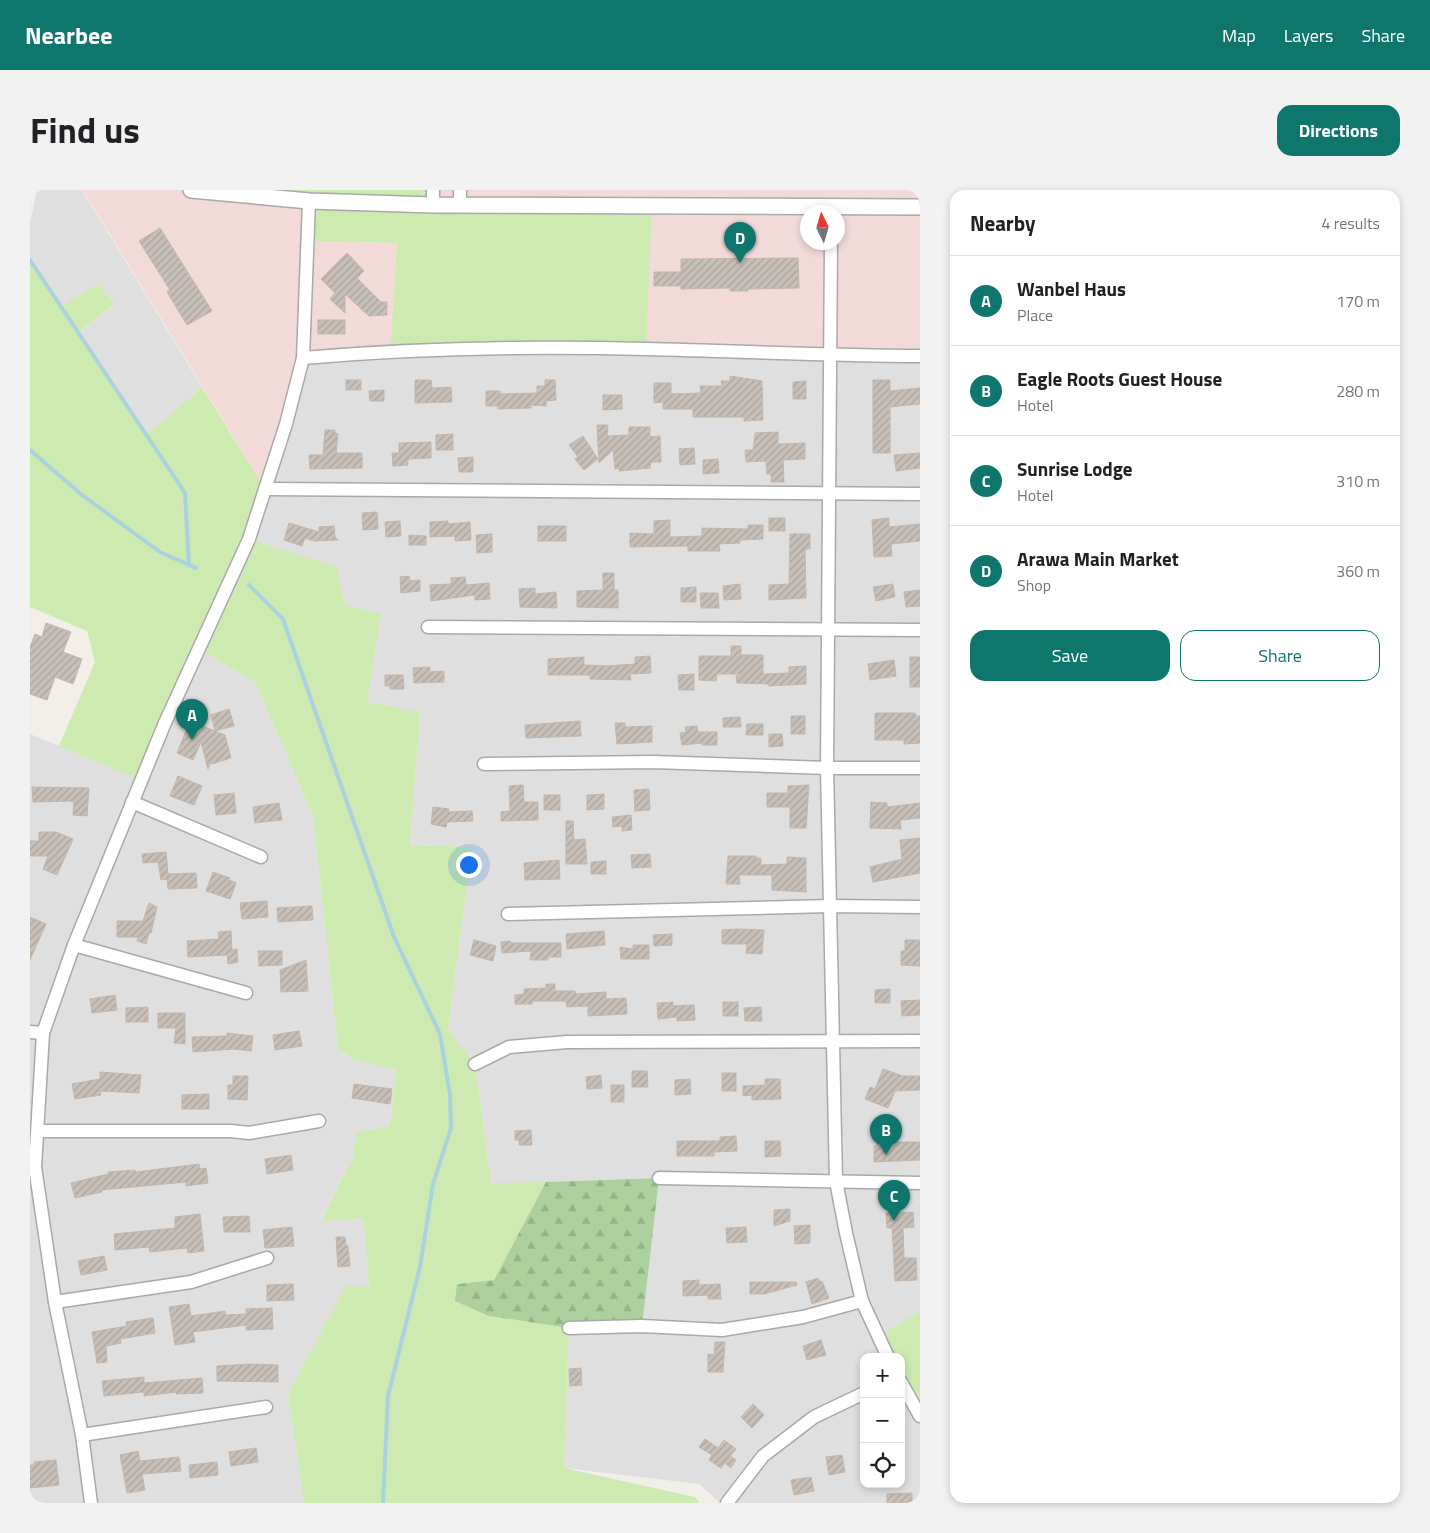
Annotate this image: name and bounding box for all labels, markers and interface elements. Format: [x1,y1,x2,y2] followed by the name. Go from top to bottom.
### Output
[25,17,112,53] text: Nearbee
[1222,22,1256,49] text: Map
[1284,22,1333,49] text: Layers
[1361,22,1405,49] text: Share
[30,103,140,157] text: Find us
[1277,105,1400,156] button: Directions
[800,205,845,250] north arrow
[970,207,1035,239] text: Nearby
[1321,211,1380,235] text: 4 results
[724,222,756,263] pin: D
[1017,274,1126,303] text: Wanbel Haus
[981,289,991,313] text: A
[1336,289,1380,313] text: 170 m
[1017,303,1053,327] text: Place
[1017,364,1222,393] text: Eagle Roots Guest House
[981,379,991,403] text: B
[1336,379,1380,403] text: 280 m
[1017,393,1054,417] text: Hotel
[1017,454,1133,483] text: Sunrise Lodge
[982,469,990,493] text: C
[1336,469,1380,493] text: 310 m
[1017,483,1054,507] text: Hotel
[1017,544,1179,573] text: Arawa Main Market
[981,559,991,583] text: D
[1336,559,1380,583] text: 360 m
[1017,573,1051,597] text: Shop
[970,630,1170,681] button: Save
[1180,630,1380,681] button: Share
[176,699,208,740] pin: A
[456,852,482,878] your location
[870,1114,902,1155] pin: B
[878,1180,910,1221] pin: C
[860,1353,905,1488] map controls
[860,1353,905,1398] button: +
[860,1398,905,1443] button: −
[860,1443,905,1488] button: locate

